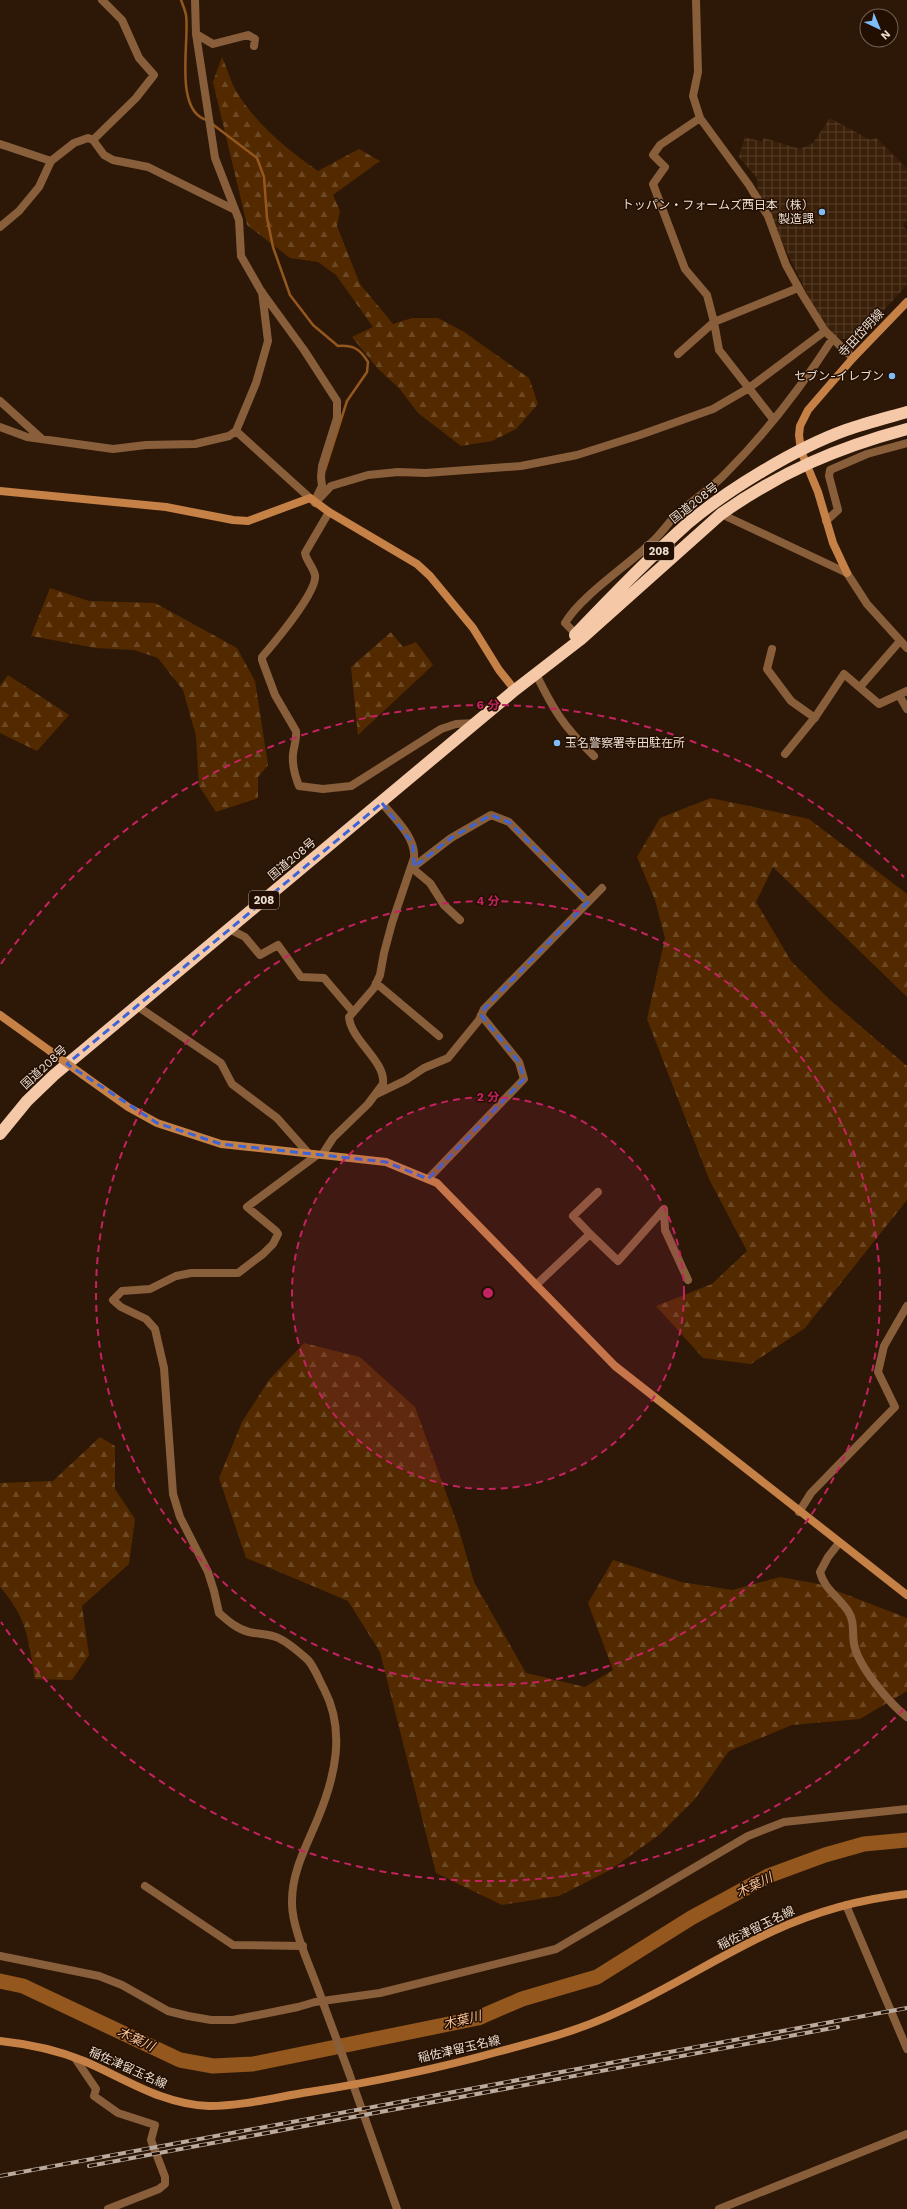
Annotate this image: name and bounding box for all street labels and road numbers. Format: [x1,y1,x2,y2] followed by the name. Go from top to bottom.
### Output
[835,306,887,360] street label: 寺田岱明線
[667,480,721,526] street label: 国道208号
[644,542,674,560] road number: 208
[265,835,319,883] street label: 国道208号
[249,891,279,909] road number: 208
[18,1042,70,1092] street label: 国道208号
[715,1903,797,1953] street label: 稲佐津留玉名線
[416,2033,502,2065] street label: 稲佐津留玉名線
[87,2045,169,2091] street label: 稲佐津留玉名線

